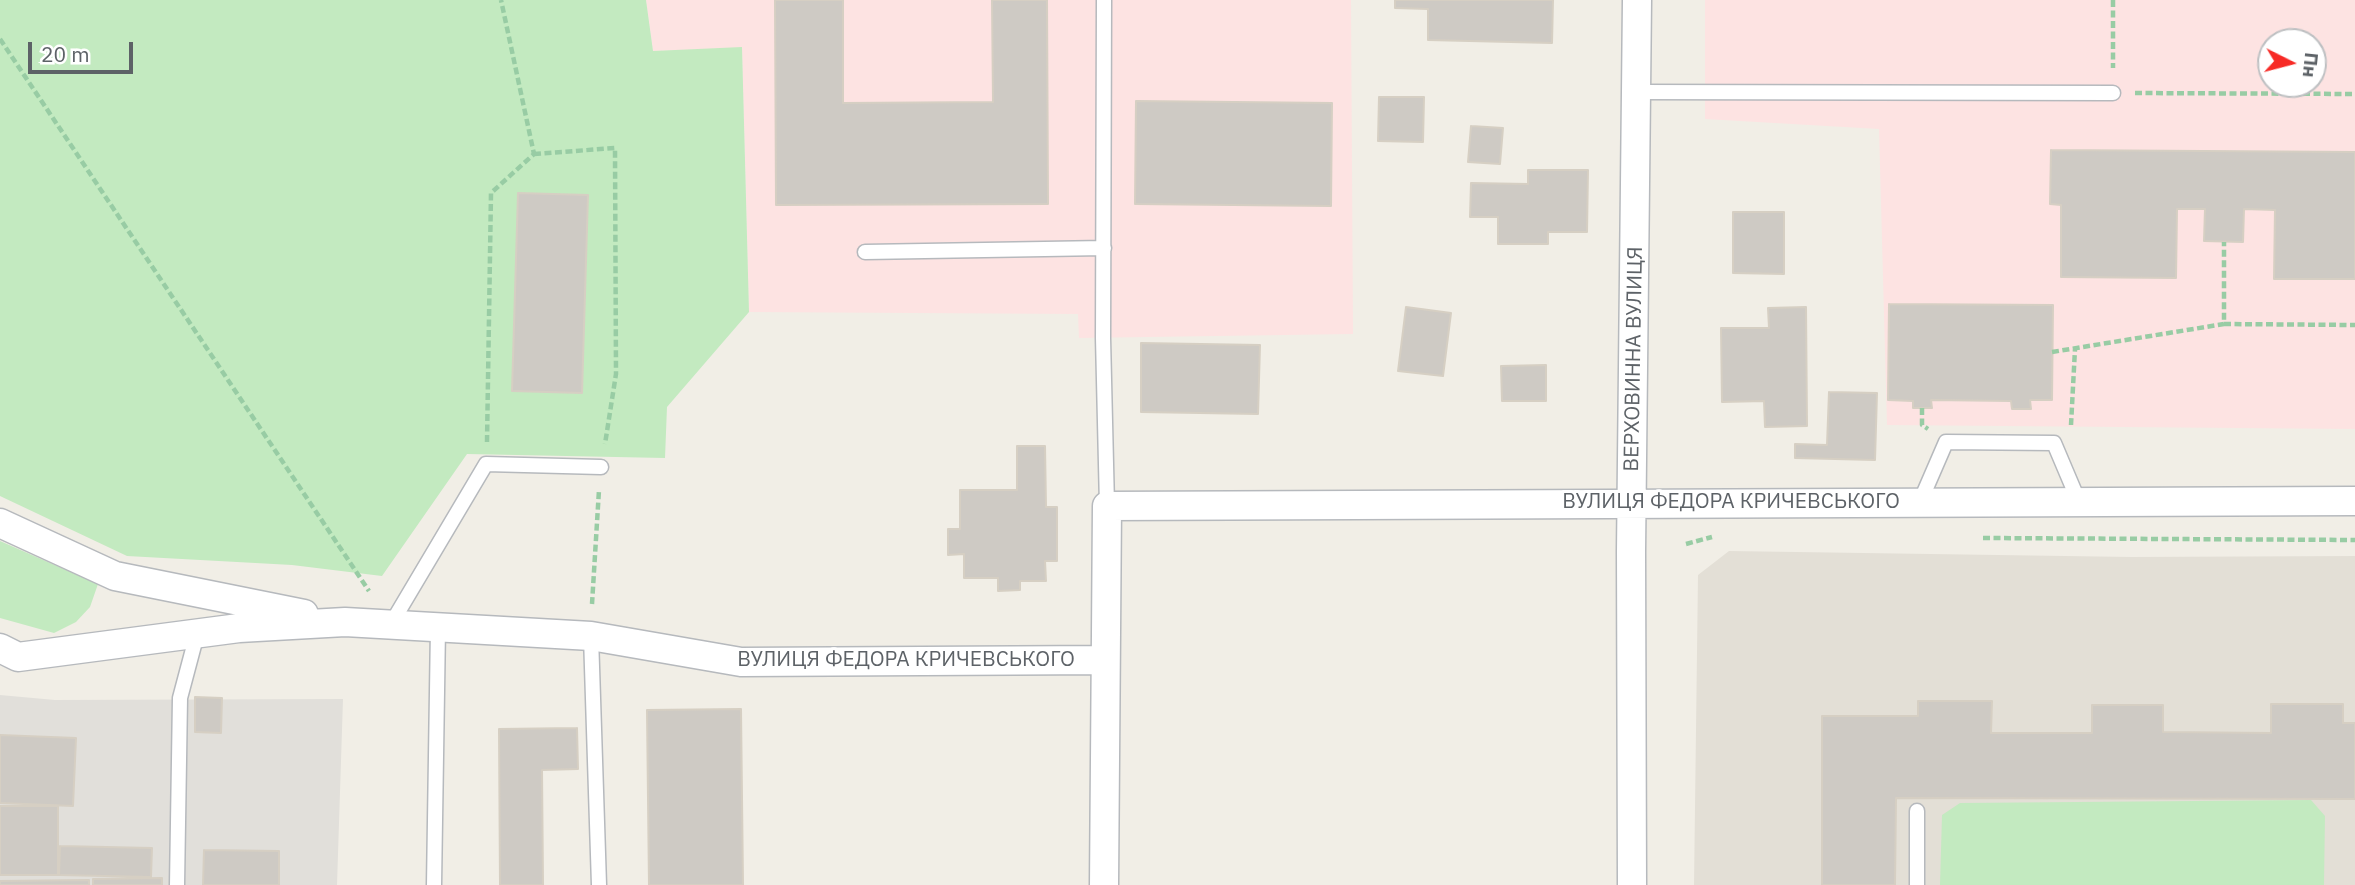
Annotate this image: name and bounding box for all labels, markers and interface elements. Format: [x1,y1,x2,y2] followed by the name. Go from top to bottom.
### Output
[32,28,136,72] scale bar
[2257,28,2327,98] north arrow
[41,40,90,68] text: 20 m
[2298,51,2324,79] text: Пн
[1619,246,1649,472] street label: ВЕРХОВИННА ВУЛИЦЯ
[1562,489,1900,515] street label: ВУЛИЦЯ ФЕДОРА КРИЧЕВСЬКОГО
[737,647,1075,673] street label: ВУЛИЦЯ ФЕДОРА КРИЧЕВСЬКОГО

